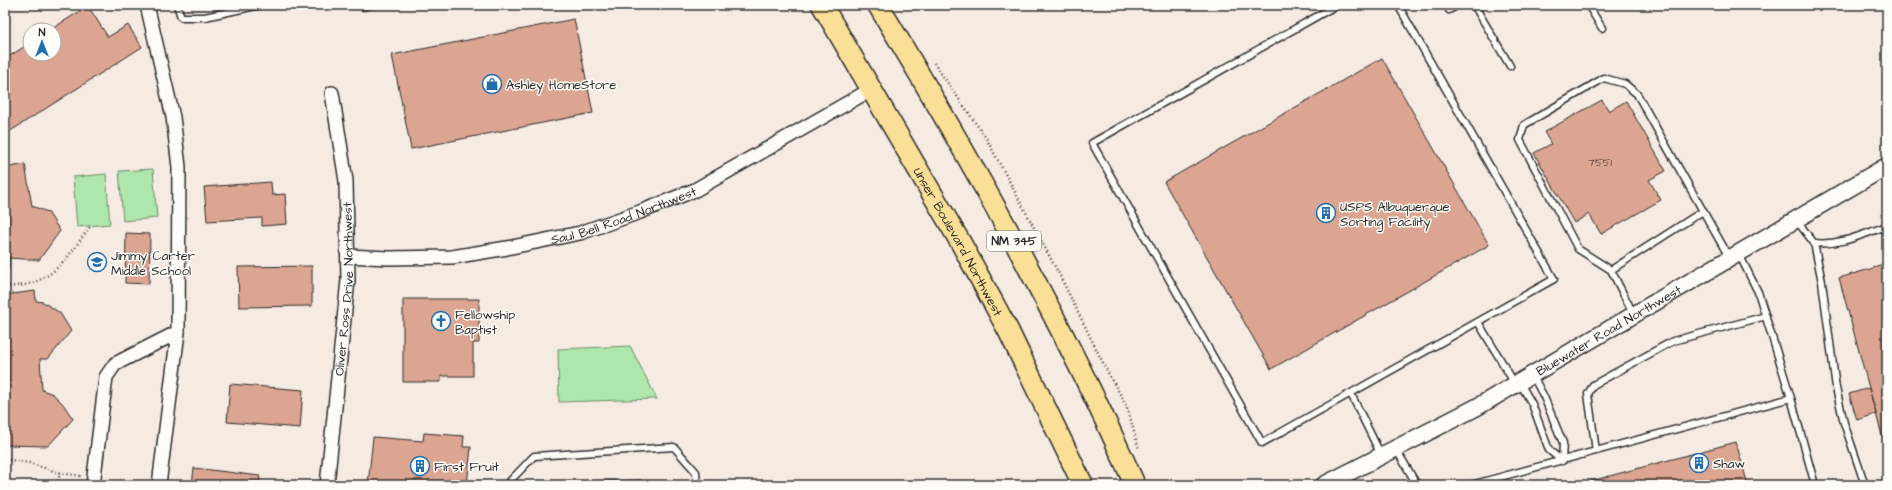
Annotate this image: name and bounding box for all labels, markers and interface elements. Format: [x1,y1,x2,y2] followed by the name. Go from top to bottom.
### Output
[22,22,62,62] north arrow
[39,25,46,40] text: N
[481,73,503,95] shop icon: Ashley HomeStore
[506,76,616,95] place label: Ashley HomeStore
[1588,155,1612,170] house number: 7551
[909,164,1007,320] street label: Unser Boulevard Northwest
[549,182,700,249] street label: Saul Bell Road Northwest
[1340,198,1450,232] place label: USPS Albuquerque Sorting Facility
[330,201,358,377] street label: Oliver Ross Drive Northwest
[1315,202,1337,224] building icon: USPS Albuquerque Sorting Facility
[987,231,1041,251] road number: NM 345
[111,247,195,280] place label: Jimmy Carter Middle School
[86,251,108,273] school or university icon: Jimmy Carter Middle School
[1533,281,1685,380] street label: Bluewater Road Northwest
[455,306,515,339] place label: Fellowship Baptist
[430,310,452,332] church icon: Fellowship Baptist
[1688,452,1710,474] building icon: Shaw
[409,455,431,477] building icon: First Fruit
[1713,455,1745,473] place label: Shaw
[434,458,500,476] place label: First Fruit

